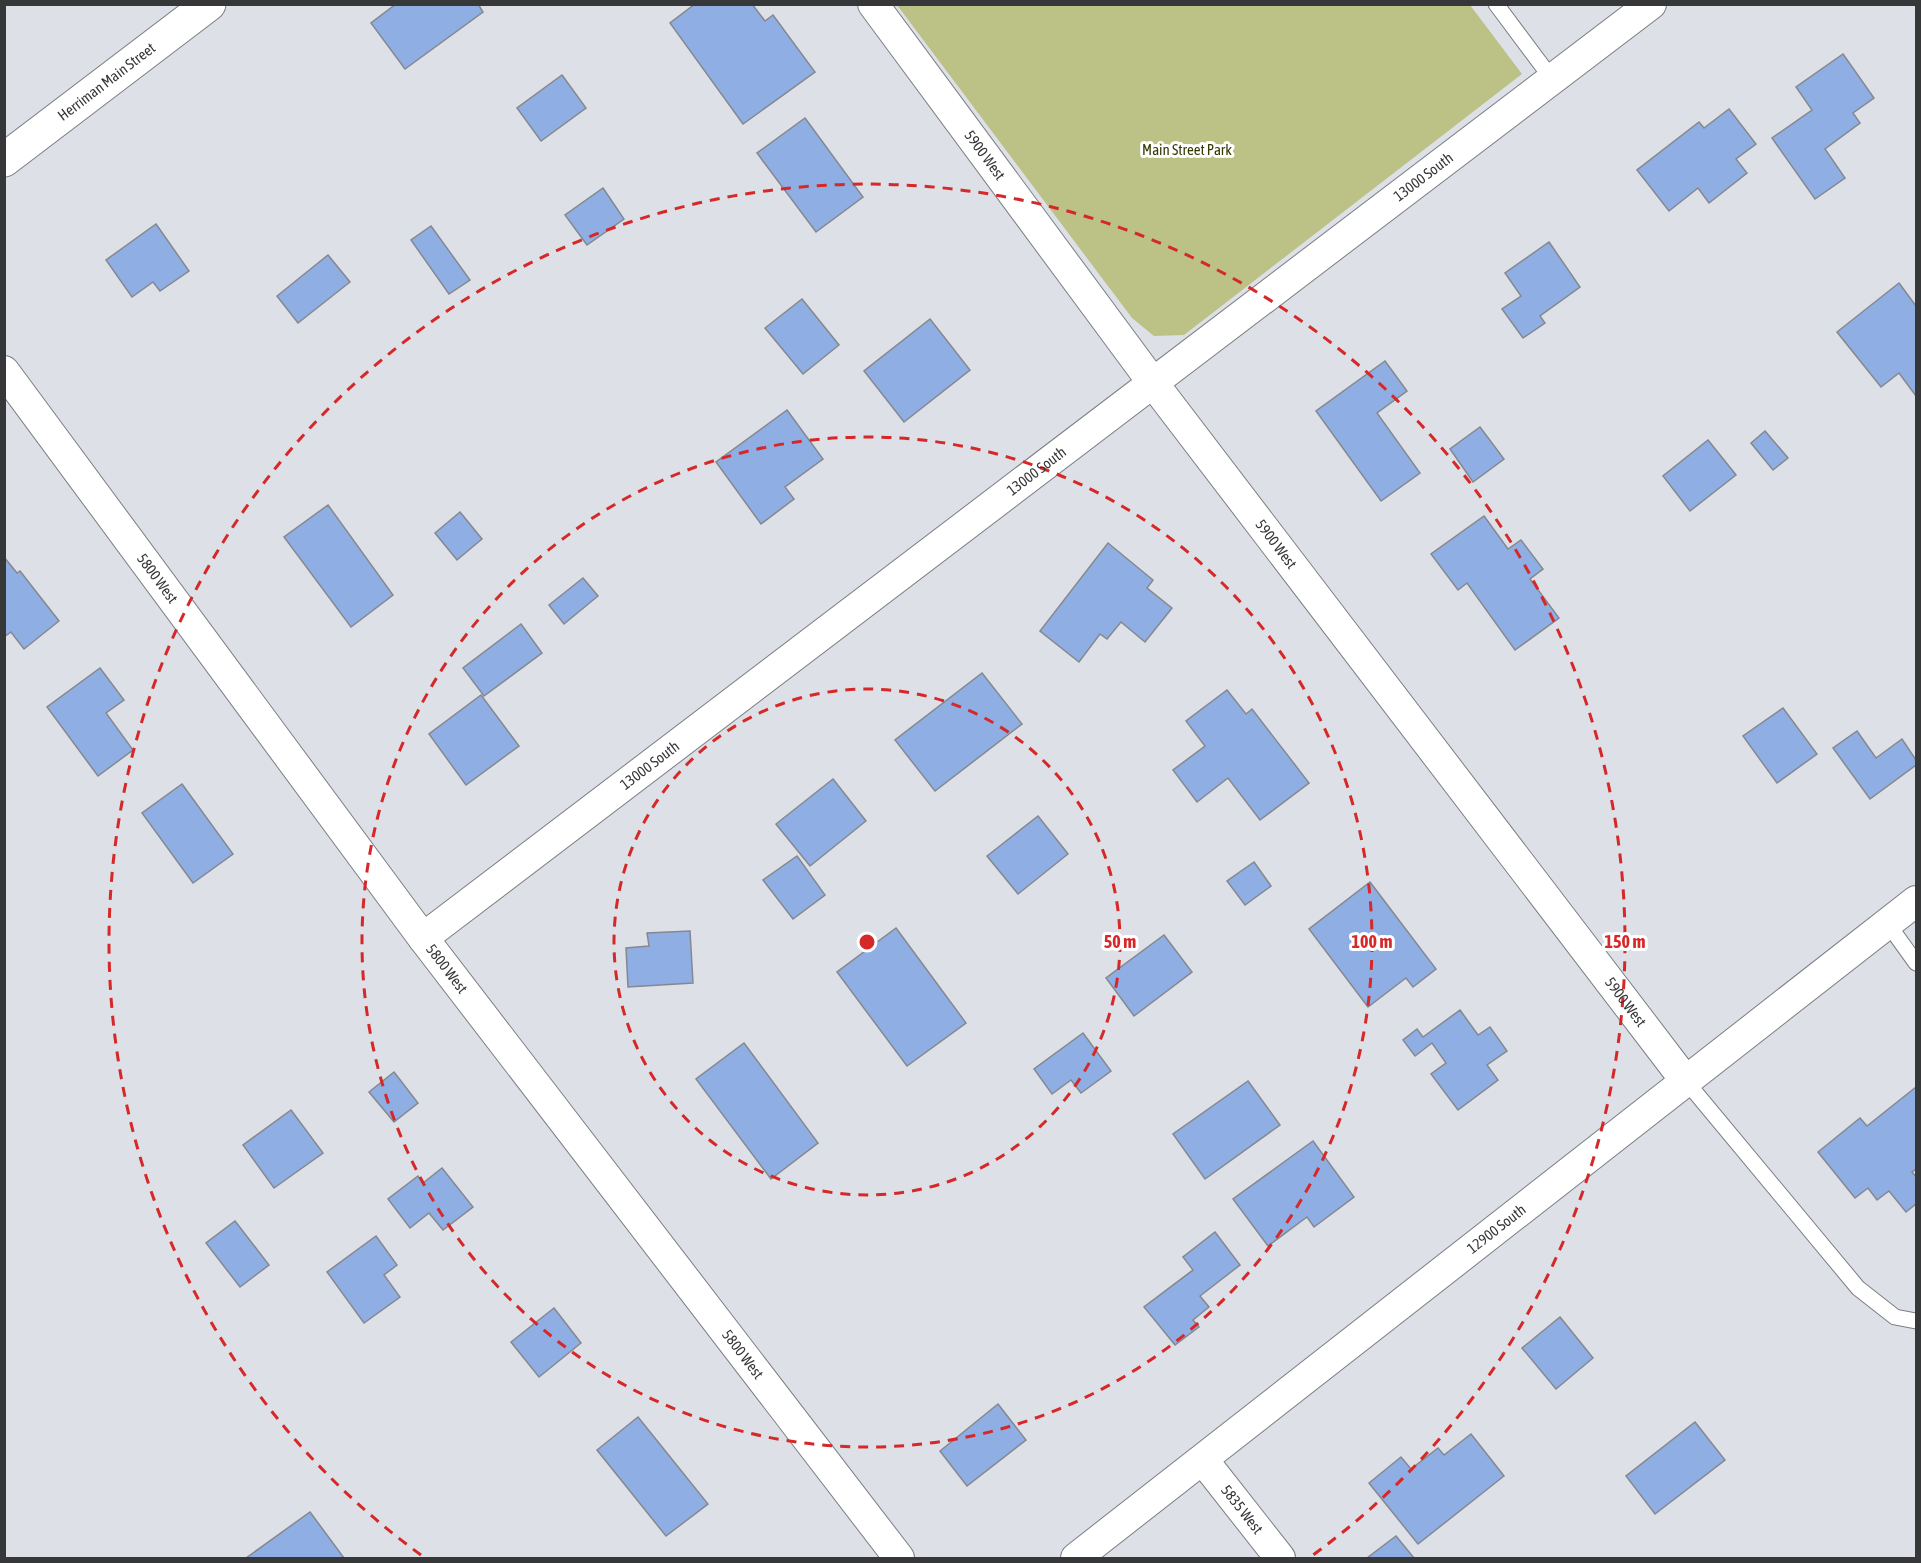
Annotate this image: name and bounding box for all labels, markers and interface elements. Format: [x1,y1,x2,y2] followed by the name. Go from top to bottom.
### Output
[54,39,158,124] street label: Herriman Main Street
[961,127,1009,183] street label: 5900 West
[1142,141,1232,158] park label: Main Street Park
[1390,149,1456,204] street label: 13000 South
[1004,443,1069,499] street label: 13000 South
[1252,516,1301,572] street label: 5900 West
[134,550,182,606] street label: 5800 West
[617,737,682,793] street label: 13000 South
[1104,931,1136,952] text: 50 m
[1352,931,1392,952] text: 100 m
[1605,931,1645,952] text: 150 m
[857,932,877,952] centre of rings
[423,941,471,996] street label: 5800 West
[1602,974,1650,1030] street label: 5900 West
[1464,1200,1529,1257] street label: 12900 South
[719,1326,767,1382] street label: 5800 West
[1218,1481,1267,1537] street label: 5835 West

